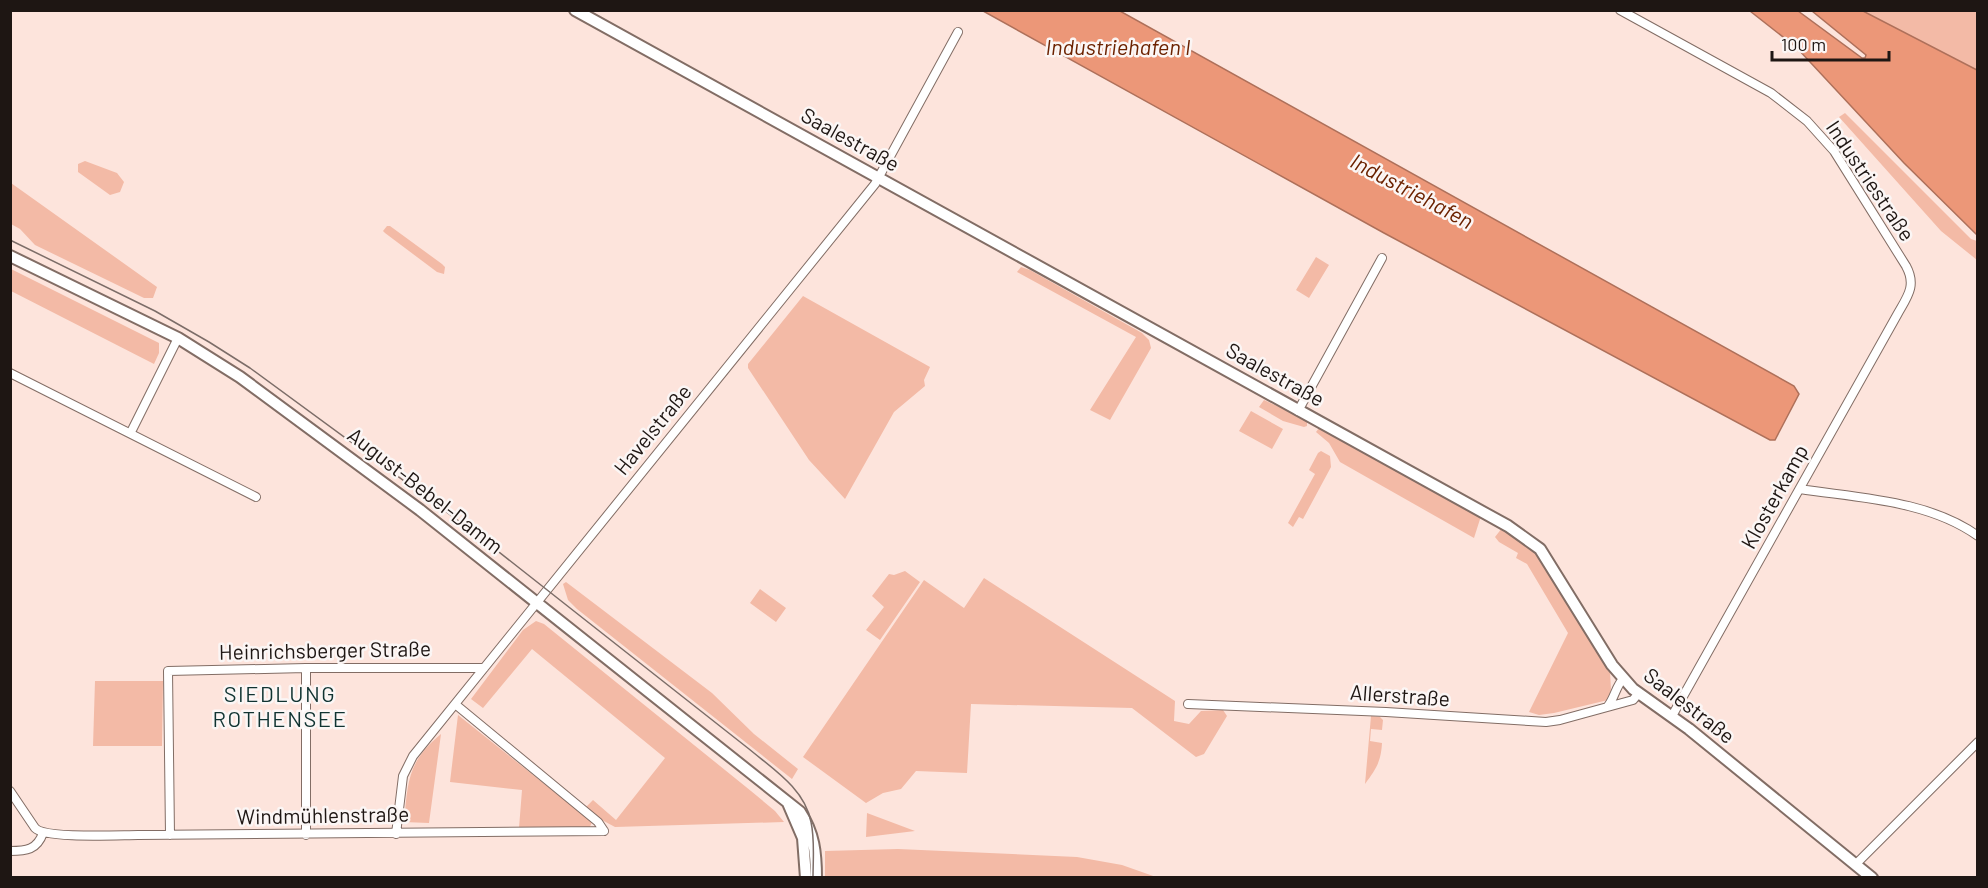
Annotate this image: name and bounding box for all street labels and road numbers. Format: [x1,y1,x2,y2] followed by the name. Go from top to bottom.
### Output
[797,101,904,176] street label: Saalestraße
[1822,115,1921,245] street label: Industriestraße
[1222,336,1329,411] street label: Saalestraße
[608,379,696,479] street label: Havelstraße
[343,421,509,558] street label: August-Bebel-Damm
[1735,440,1813,553] street label: Klosterkamp
[219,635,431,664] street label: Heinrichsberger Straße
[1639,662,1740,748] street label: Saalestraße
[1349,679,1451,710] street label: Allerstraße
[236,800,410,829] street label: Windmühlenstraße

